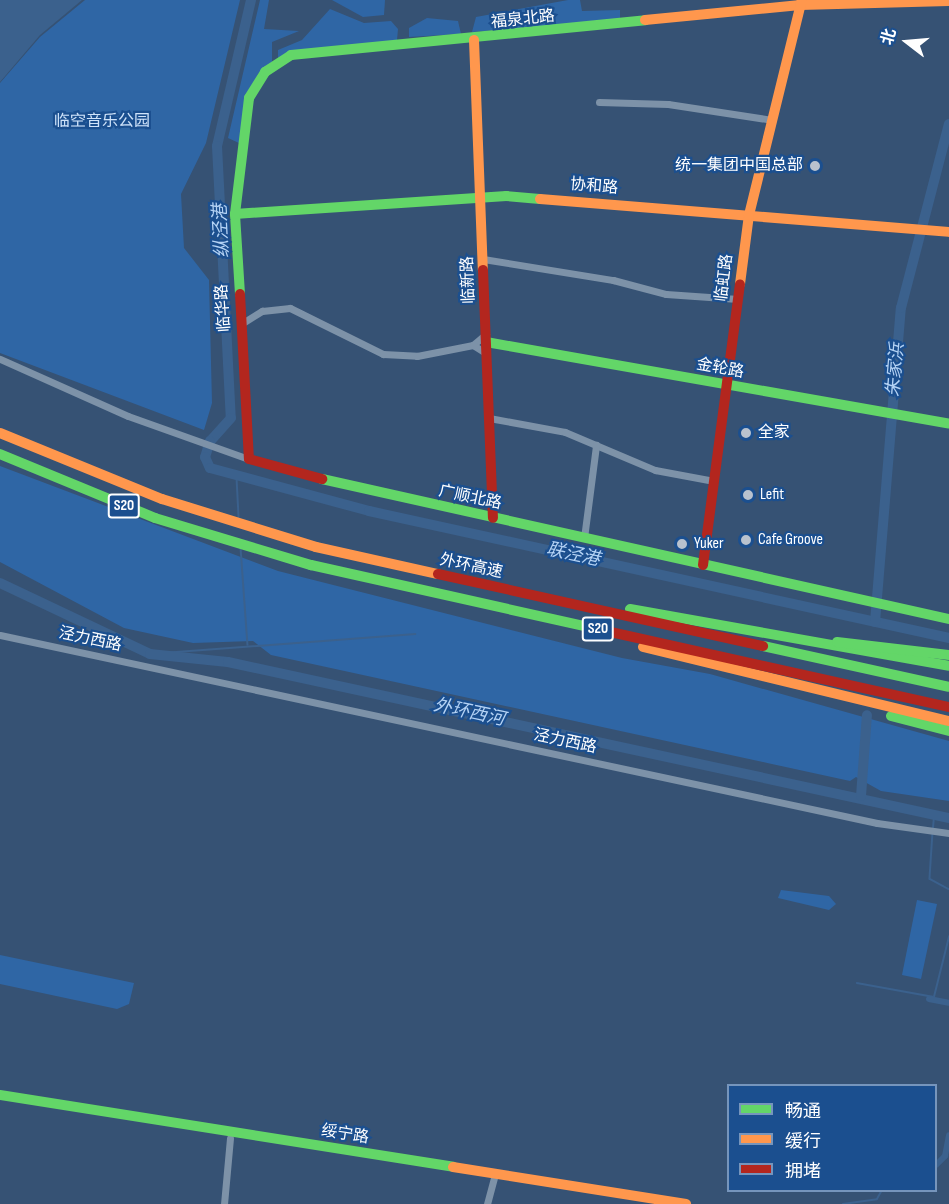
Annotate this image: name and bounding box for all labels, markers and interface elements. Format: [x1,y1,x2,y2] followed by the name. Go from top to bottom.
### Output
[490,7,556,33] street label: 福泉北路
[877,12,937,72] north arrow
[878,27,901,47] text: 北
[54,112,150,132] park label: 临空音乐公园
[675,156,803,176] place label: 统一集团中国总部
[808,159,822,173] marker: 统一集团中国总部
[569,175,619,199] street label: 协和路
[210,203,234,259] water label: 纵泾港
[713,253,737,303] street label: 临虹路
[459,256,479,304] street label: 临新路
[213,283,235,333] street label: 临华路
[883,342,909,398] water label: 朱家浜
[695,355,745,383] street label: 金轮路
[758,423,790,443] place label: 全家
[739,426,753,440] marker: 全家
[437,482,503,514] street label: 广顺北路
[760,485,784,505] place label: Lefit
[741,488,755,502] marker: Lefit
[108,494,140,518] road number: S20
[758,530,823,550] place label: Cafe Groove
[739,533,753,547] marker: Cafe Groove
[694,534,724,554] place label: Yuker
[675,537,689,551] marker: Yuker
[544,539,602,571] water label: 联泾港
[438,551,504,583] street label: 外环高速
[582,617,614,641] road number: S20
[57,624,123,656] street label: 泾力西路
[432,695,506,731] water label: 外环西河
[532,726,598,758] street label: 泾力西路
[727,1084,937,1192] legend
[785,1101,821,1122] text: 畅通
[320,1122,370,1148] street label: 绥宁路
[785,1131,821,1152] text: 缓行
[785,1161,821,1182] text: 拥堵

